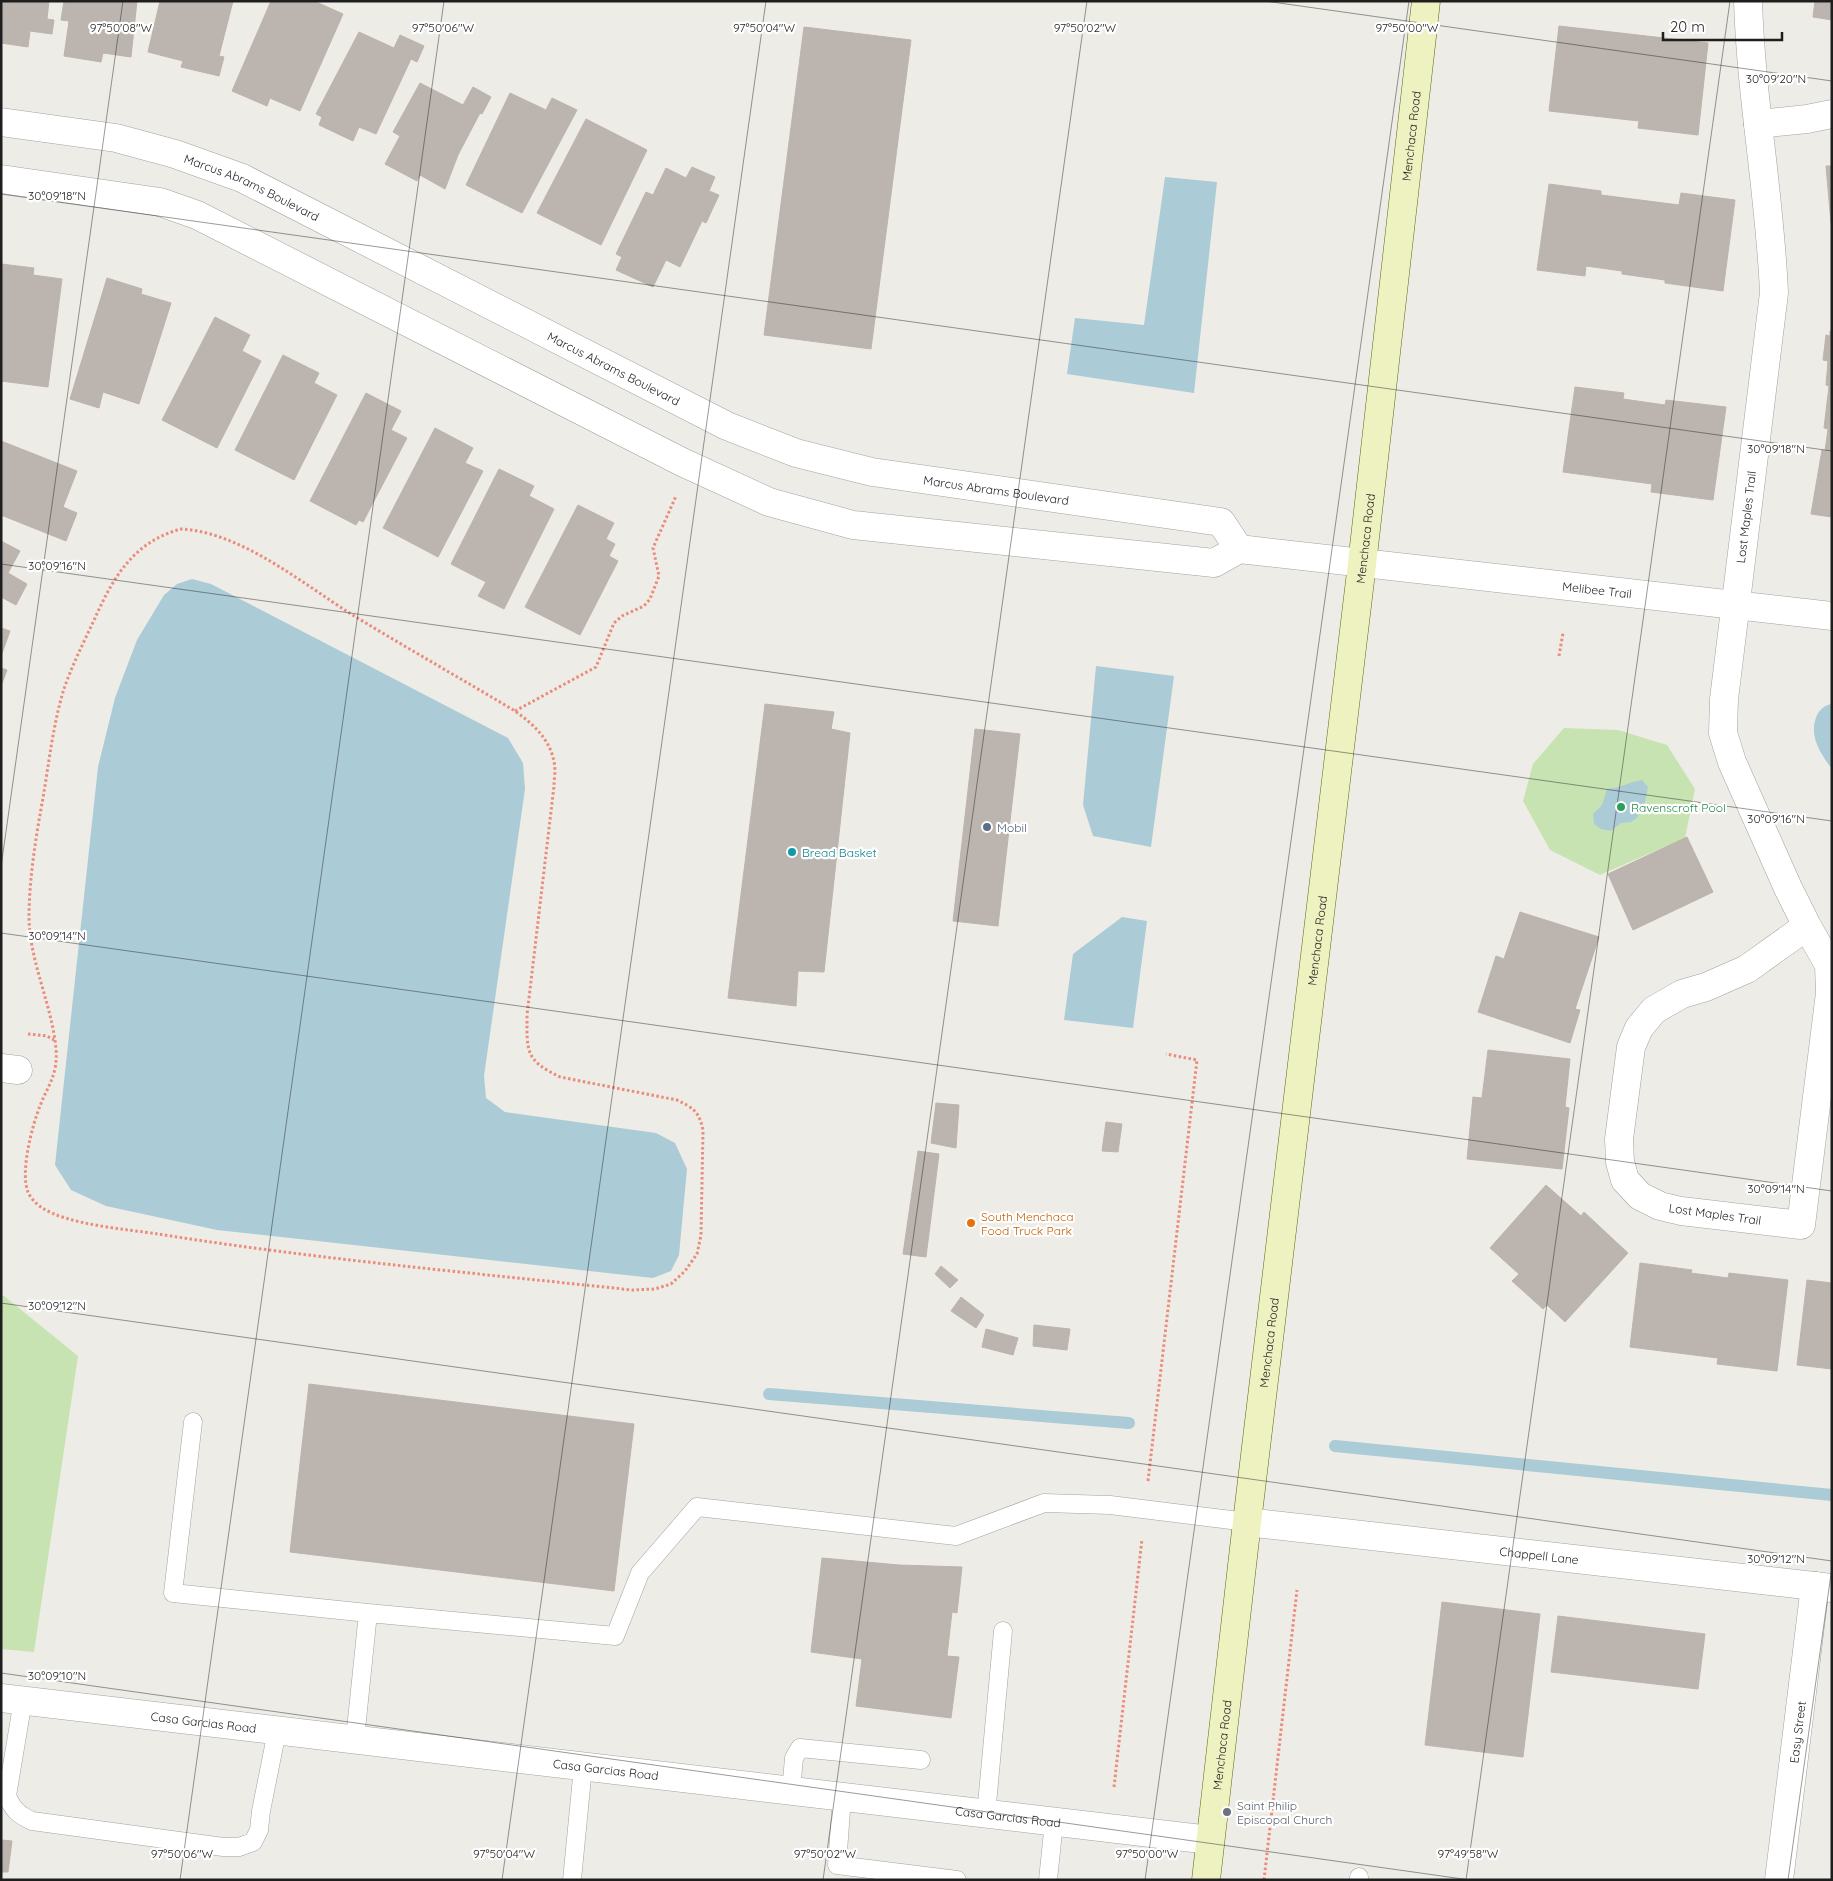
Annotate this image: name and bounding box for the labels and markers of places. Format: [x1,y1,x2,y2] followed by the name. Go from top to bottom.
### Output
[1631,800,1726,815] place label: Ravenscroft Pool
[1615,801,1627,813] marker: Ravenscroft Pool
[997,820,1027,835] place label: Mobil
[981,821,993,833] marker: Mobil
[802,845,877,860] place label: Bread Basket
[786,846,798,858] marker: Bread Basket
[981,1209,1073,1238] place label: South Menchaca Food Truck Park
[965,1217,977,1229] marker: South Menchaca Food Truck Park
[1237,1798,1332,1827] place label: Saint Philip Episcopal Church
[1221,1806,1233,1818] marker: Saint Philip Episcopal Church

